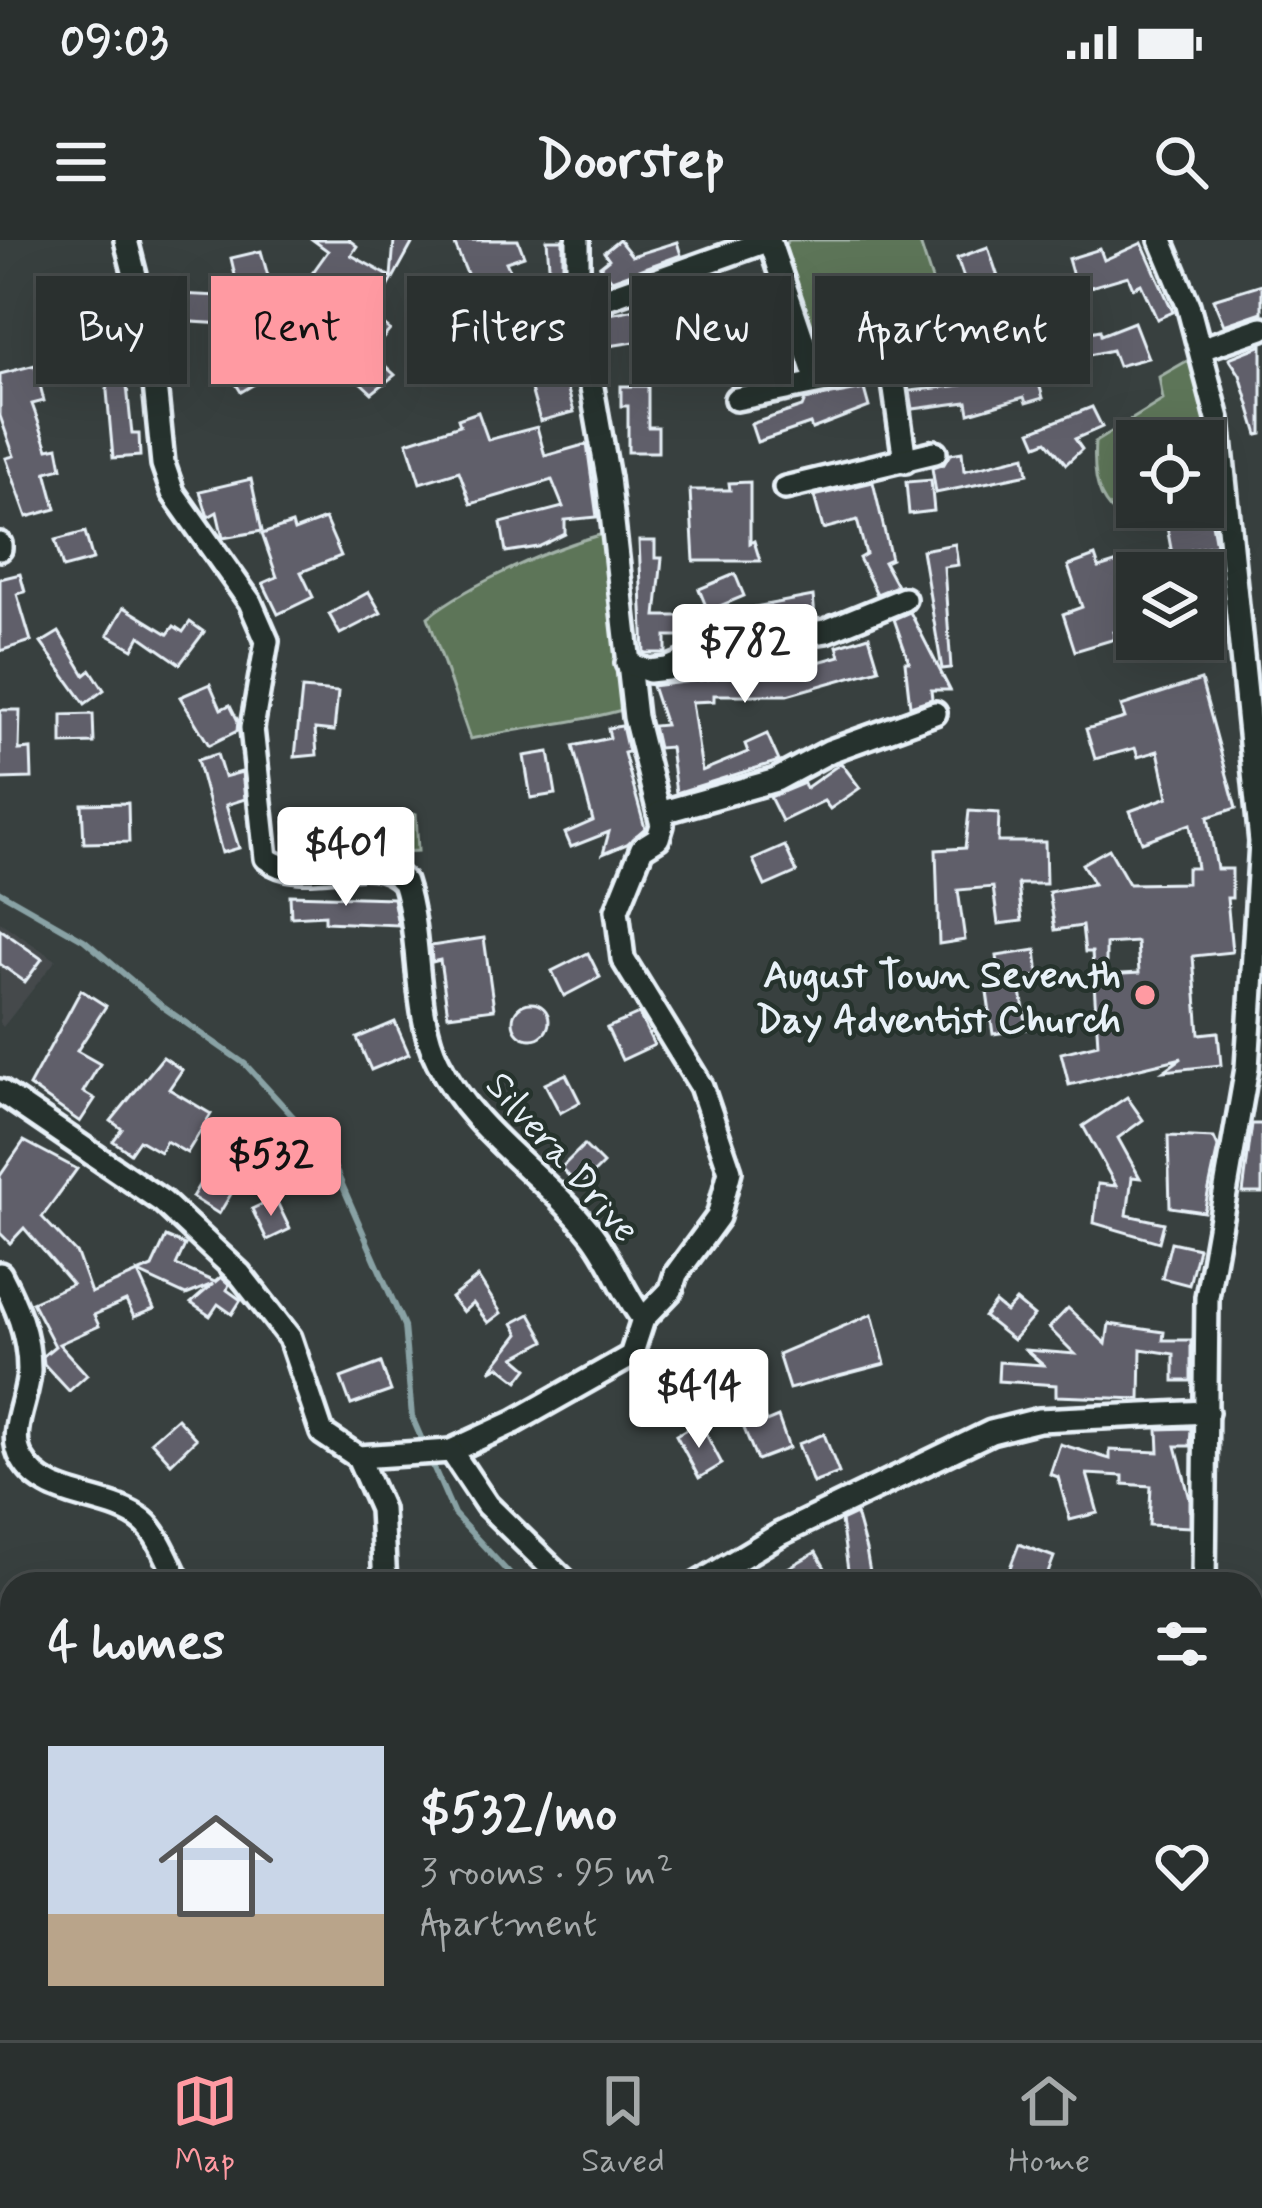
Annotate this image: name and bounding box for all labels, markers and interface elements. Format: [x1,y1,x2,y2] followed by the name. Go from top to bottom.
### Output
[60,13,168,72] text: 09:03
[537,127,725,198] text: Doorstep
[48,129,114,195] icon: menu
[1148,129,1214,195] icon: search
[36,276,187,384] chip: Buy
[211,276,383,384] chip: Rent
[407,276,608,384] chip: Filters
[632,276,791,384] chip: New
[815,276,1090,384] chip: Apartment
[1116,420,1224,660] map controls
[1116,420,1224,528] button: locate
[1116,552,1224,660] button: layers
[674,604,816,706] pin: $782
[699,617,791,668] text: $782
[275,807,417,909] pin: $401
[304,820,388,871] text: $401
[755,951,1121,1047] place label: August Town Seventh Day Adventist Church
[1132,982,1158,1008] marker: August Town Seventh Day Adventist Church
[473,1062,650,1255] street label: Silvera Drive
[200,1117,342,1219] pin: $532
[228,1130,314,1181] text: $532
[628,1349,770,1451] pin: $414
[656,1362,742,1413] text: $414
[48,1611,225,1677] text: 4 homes
[1149,1611,1215,1677] icon: filters
[420,1782,617,1848] text: $532/mo
[144,1794,288,1938] icon: home
[1149,1833,1215,1899] icon: heart
[420,1848,673,1899] text: 3 rooms · 95 m²
[420,1899,597,1950] text: Apartment
[172,2068,238,2184] tab: Map
[581,2068,665,2184] tab: Saved
[1008,2068,1090,2184] tab: Home

